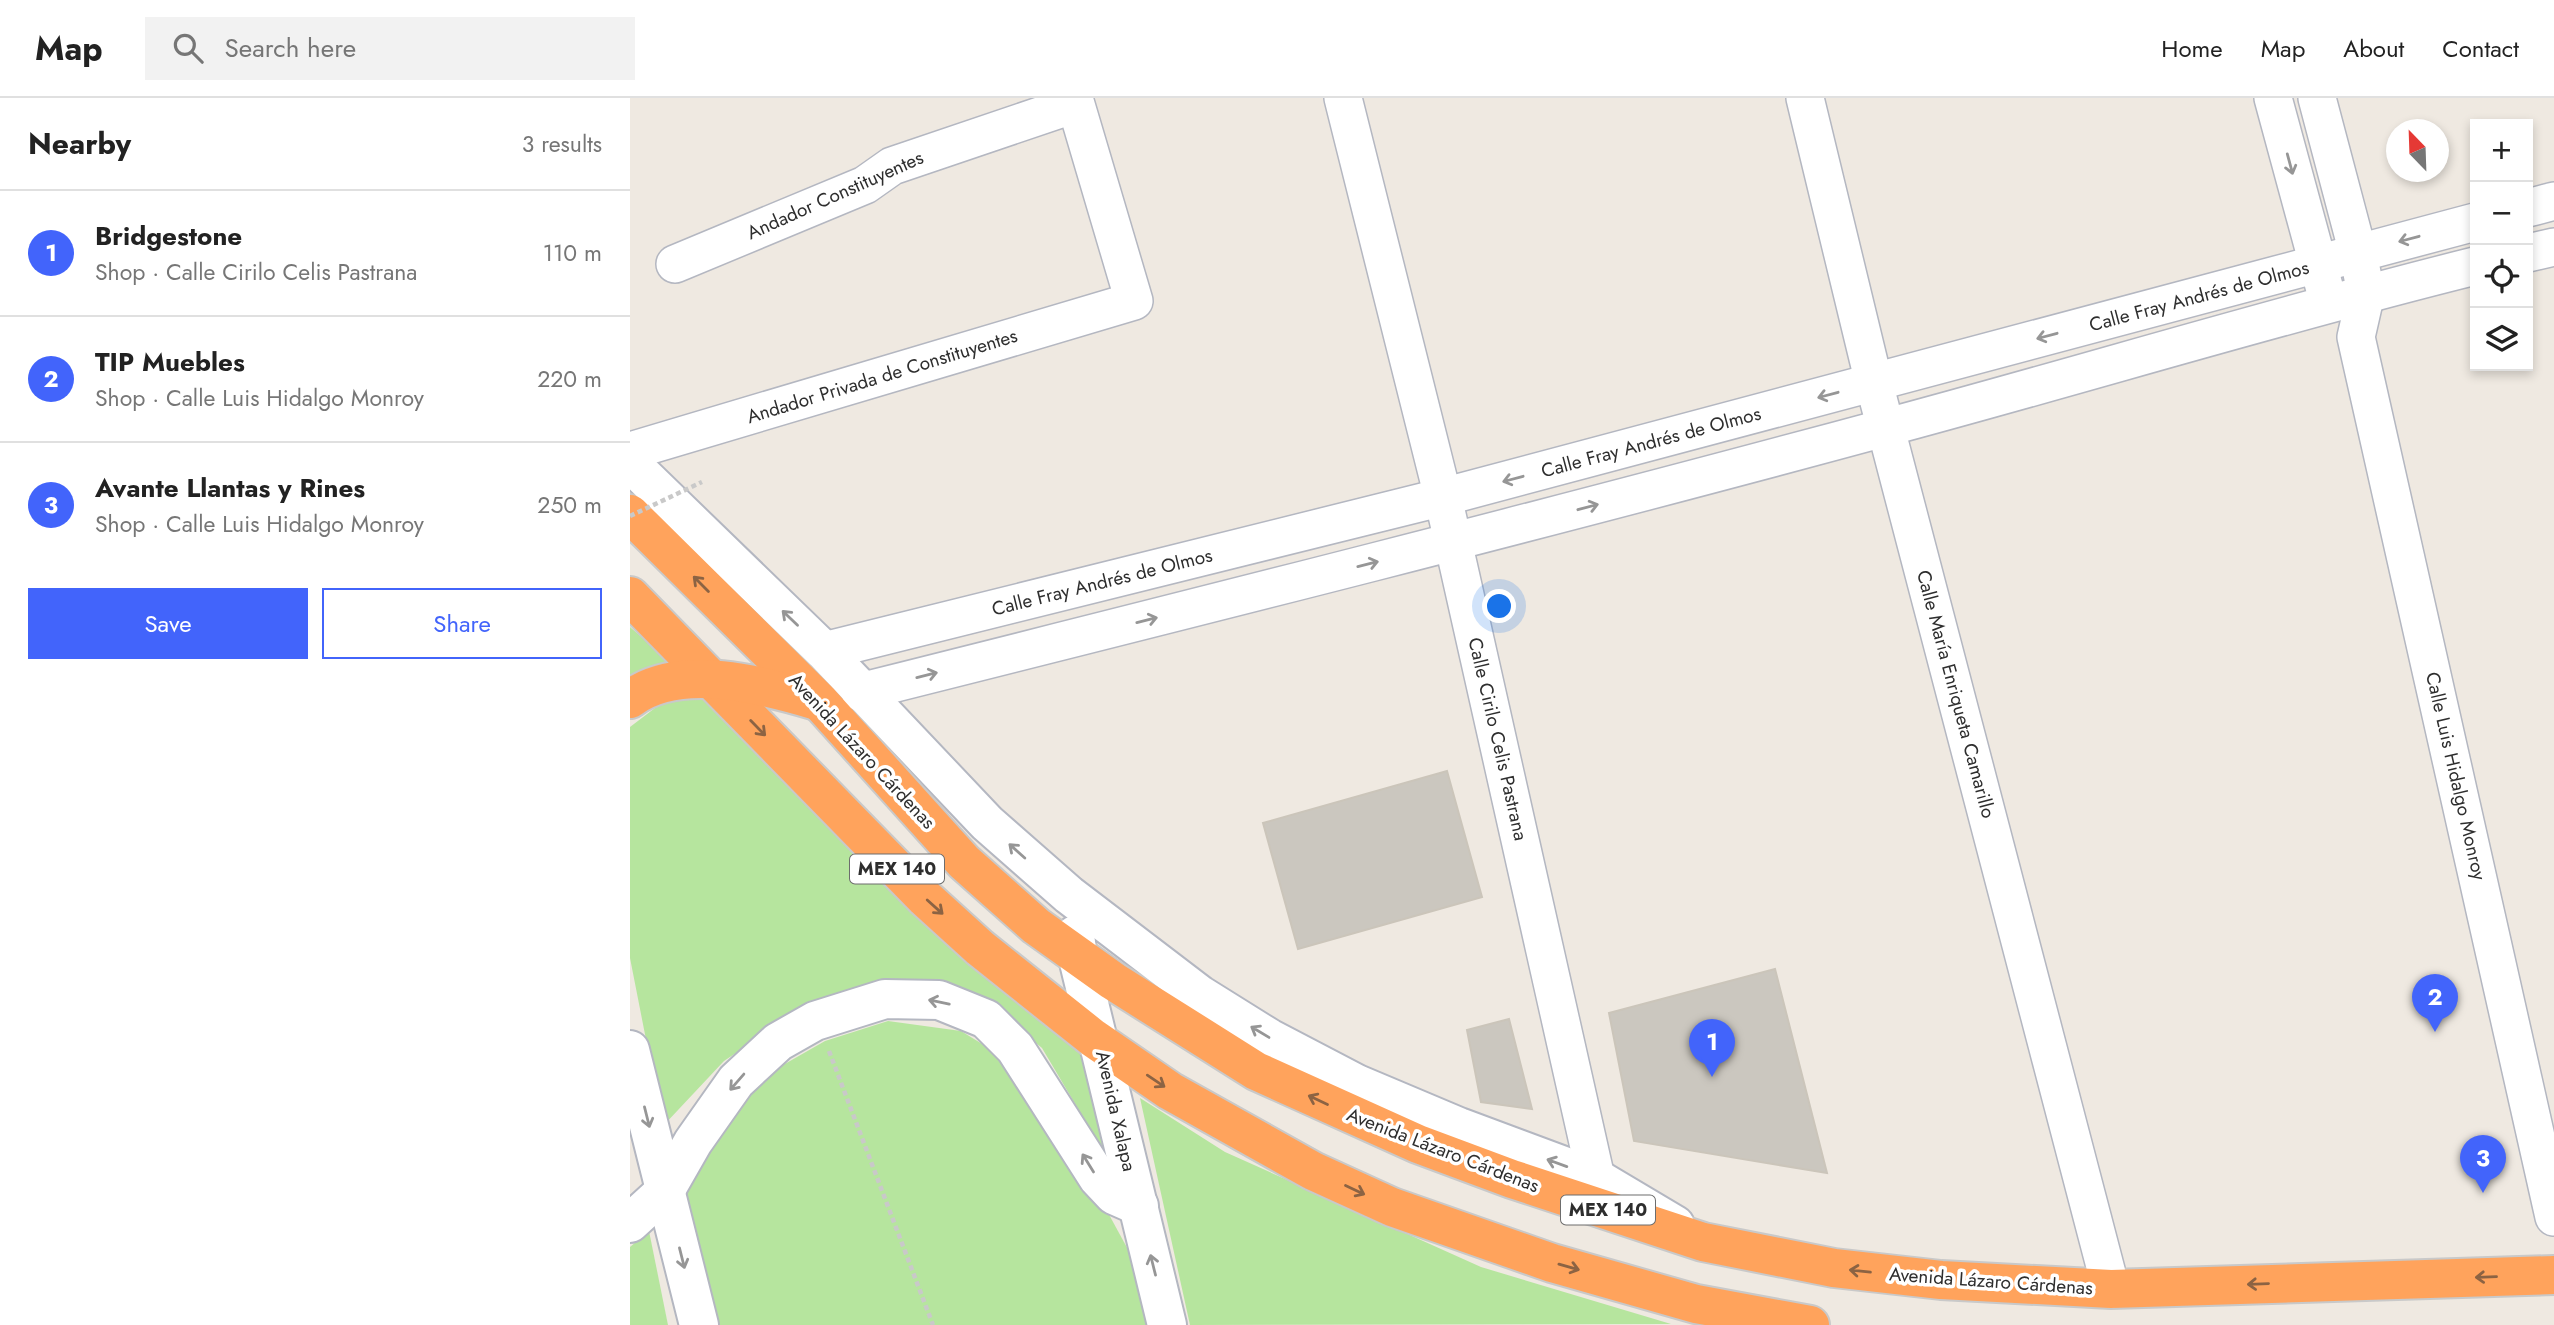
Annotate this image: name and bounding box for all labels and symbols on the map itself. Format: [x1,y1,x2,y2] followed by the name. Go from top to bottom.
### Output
[2386,119,2449,182] north arrow
[742,144,928,246] street label: Andador Constituyentes
[2285,153,2298,175] one-way arrow
[2398,234,2420,247] one-way arrow
[2086,254,2312,338] street label: Calle Fray Andrés de Olmos
[743,322,1021,430] street label: Andador Privada de Constituyentes
[2037,330,2059,343] one-way arrow
[1817,389,1840,402] one-way arrow
[1538,400,1764,484] street label: Calle Fray Andrés de Olmos
[1502,473,1524,486] one-way arrow
[1577,499,1599,512] one-way arrow
[989,541,1215,622] street label: Calle Fray Andrés de Olmos
[1356,557,1379,570] one-way arrow
[1910,567,2002,821] street label: Calle María Enriqueta Camarillo
[692,576,709,593] one-way arrow
[1482,589,1516,623] your location
[782,609,799,626] one-way arrow
[1135,613,1158,626] one-way arrow
[1461,635,1535,843] street label: Calle Cirilo Celis Pastrana
[783,667,942,835] street label: Avenida Lázaro Cárdenas
[915,668,938,681] one-way arrow
[2419,669,2493,883] street label: Calle Luis Hidalgo Monroy
[750,719,767,736] one-way arrow
[1009,842,1026,859] one-way arrow
[850,854,944,884] road number: MEX 140
[926,899,944,915] one-way arrow
[2412,974,2458,1032] pin: 2
[928,995,950,1008] one-way arrow
[1689,1019,1735,1077] pin: 1
[1251,1025,1270,1040] one-way arrow
[1089,1048,1143,1174] street label: Avenida Xalapa
[729,1073,745,1091] one-way arrow
[1146,1074,1165,1088] one-way arrow
[1308,1093,1329,1107] one-way arrow
[1343,1101,1543,1199] street label: Avenida Lázaro Cárdenas
[641,1105,654,1127] one-way arrow
[2460,1135,2506,1193] pin: 3
[1081,1153,1095,1173] one-way arrow
[1547,1156,1569,1168] one-way arrow
[1344,1184,1365,1197] one-way arrow
[1561,1196,1655,1224] road number: MEX 140
[676,1246,689,1268] one-way arrow
[1146,1254,1159,1277] one-way arrow
[1888,1260,2094,1302] street label: Avenida Lázaro Cárdenas
[1558,1262,1580,1275] one-way arrow
[1849,1264,1872,1277] one-way arrow
[2475,1271,2498,1284] one-way arrow
[2247,1278,2270,1291] one-way arrow

